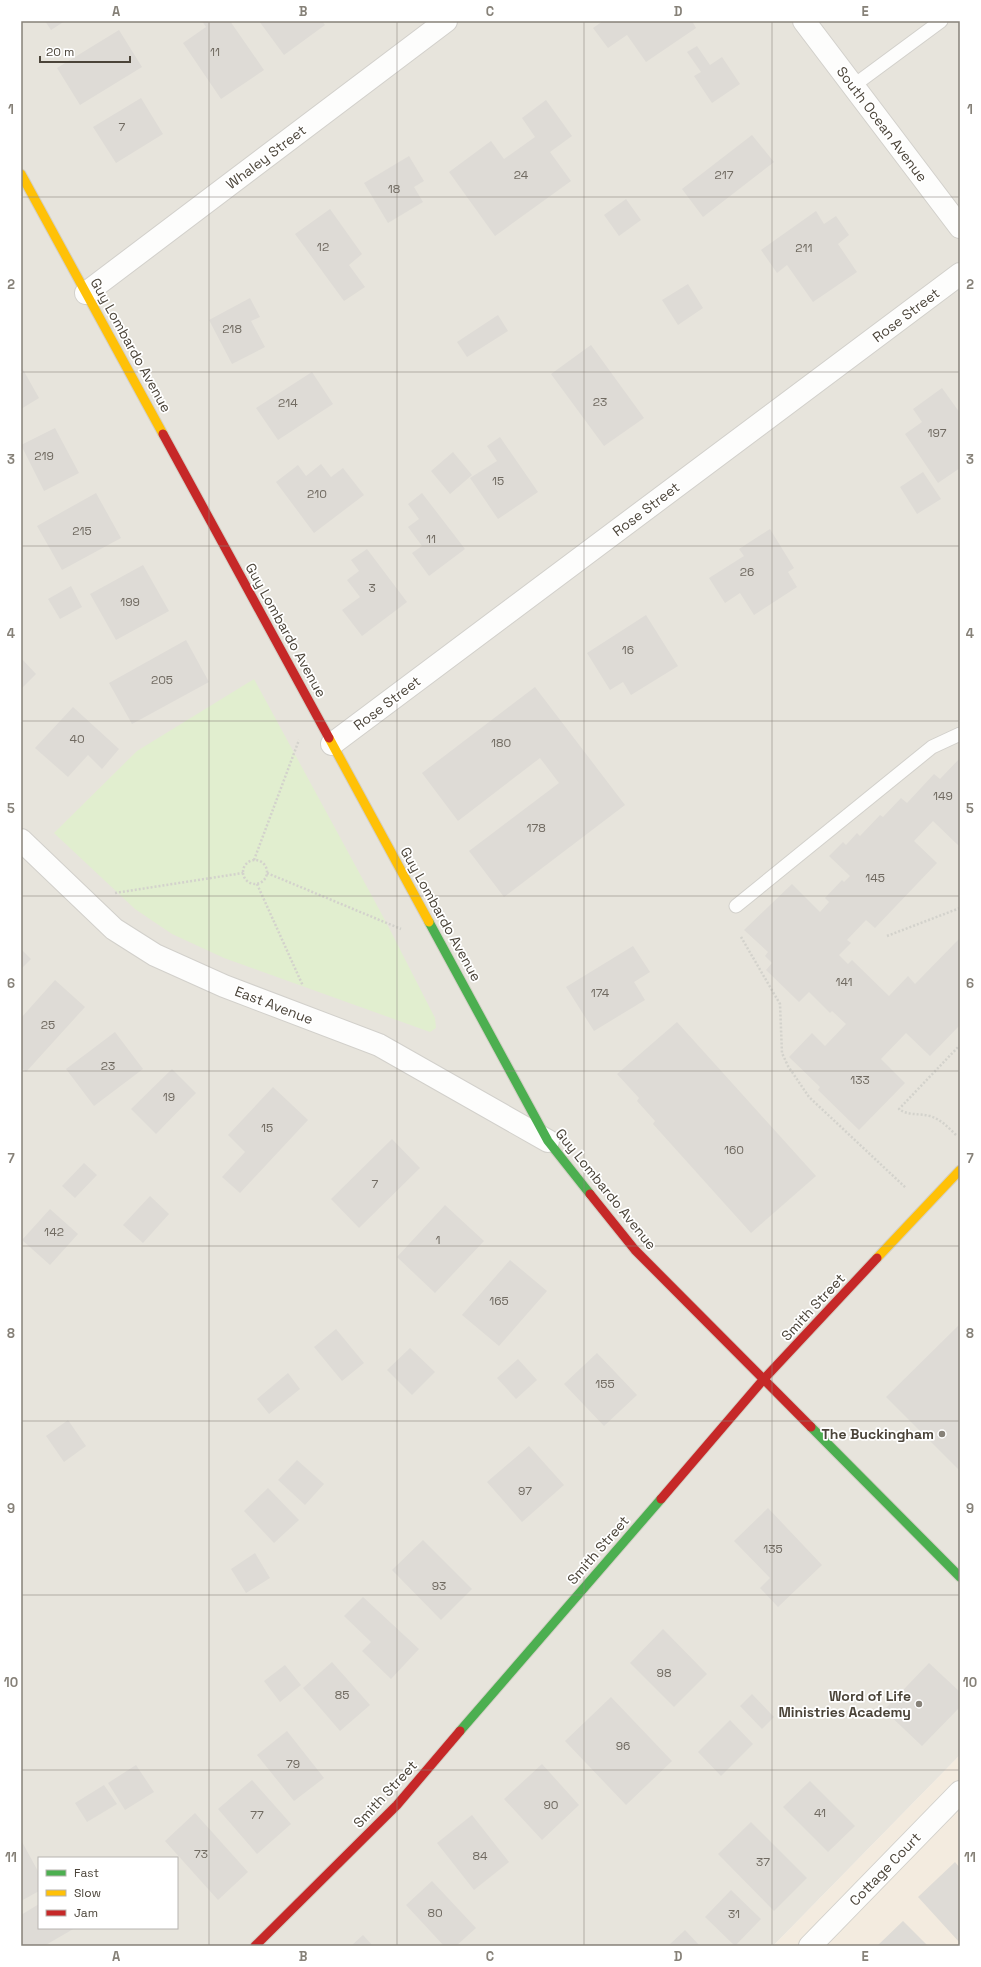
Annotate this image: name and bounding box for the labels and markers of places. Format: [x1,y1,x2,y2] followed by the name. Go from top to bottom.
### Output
[822,1425,934,1443] place label: The Buckingham
[937,1429,947,1439] marker: The Buckingham
[778,1687,911,1721] place label: Word of Life Ministries Academy
[914,1699,924,1709] marker: Word of Life Ministries Academy

